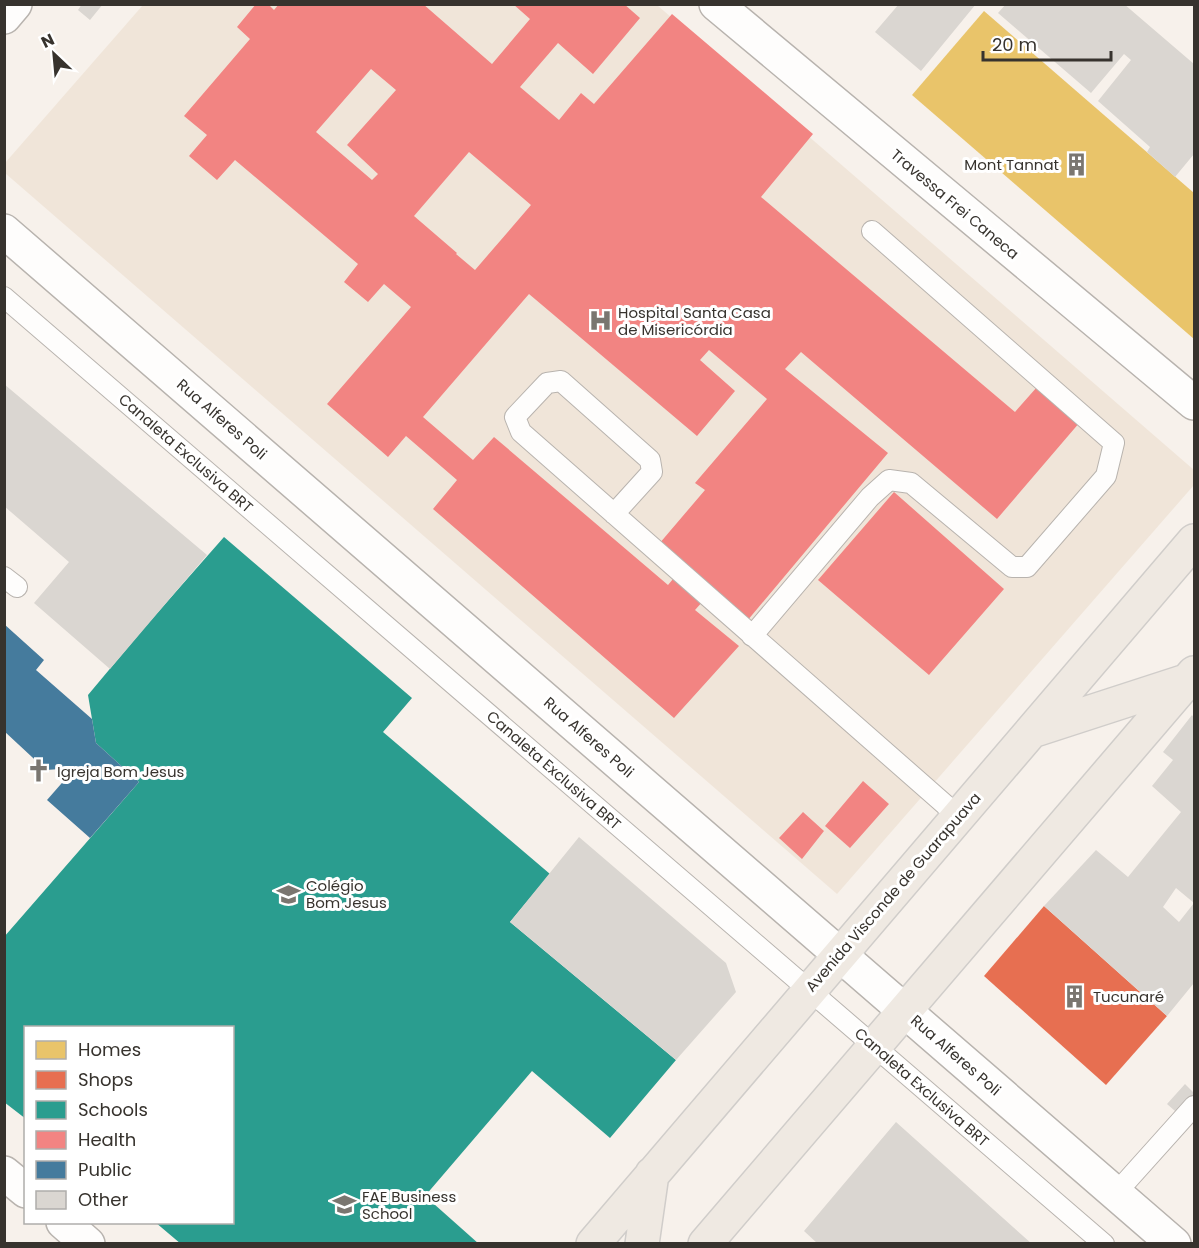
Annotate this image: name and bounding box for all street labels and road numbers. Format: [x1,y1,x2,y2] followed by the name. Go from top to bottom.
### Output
[886,144,1024,264] street label: Travessa Frei Caneca
[172,374,272,464] street label: Rua Alferes Poli
[114,389,258,517] street label: Canaleta Exclusiva BRT
[539,692,639,782] street label: Rua Alferes Poli
[482,706,626,834] street label: Canaleta Exclusiva BRT
[800,788,986,996] street label: Avenida Visconde de Guarapuava
[906,1010,1006,1100] street label: Rua Alferes Poli
[850,1023,994,1151] street label: Canaleta Exclusiva BRT

